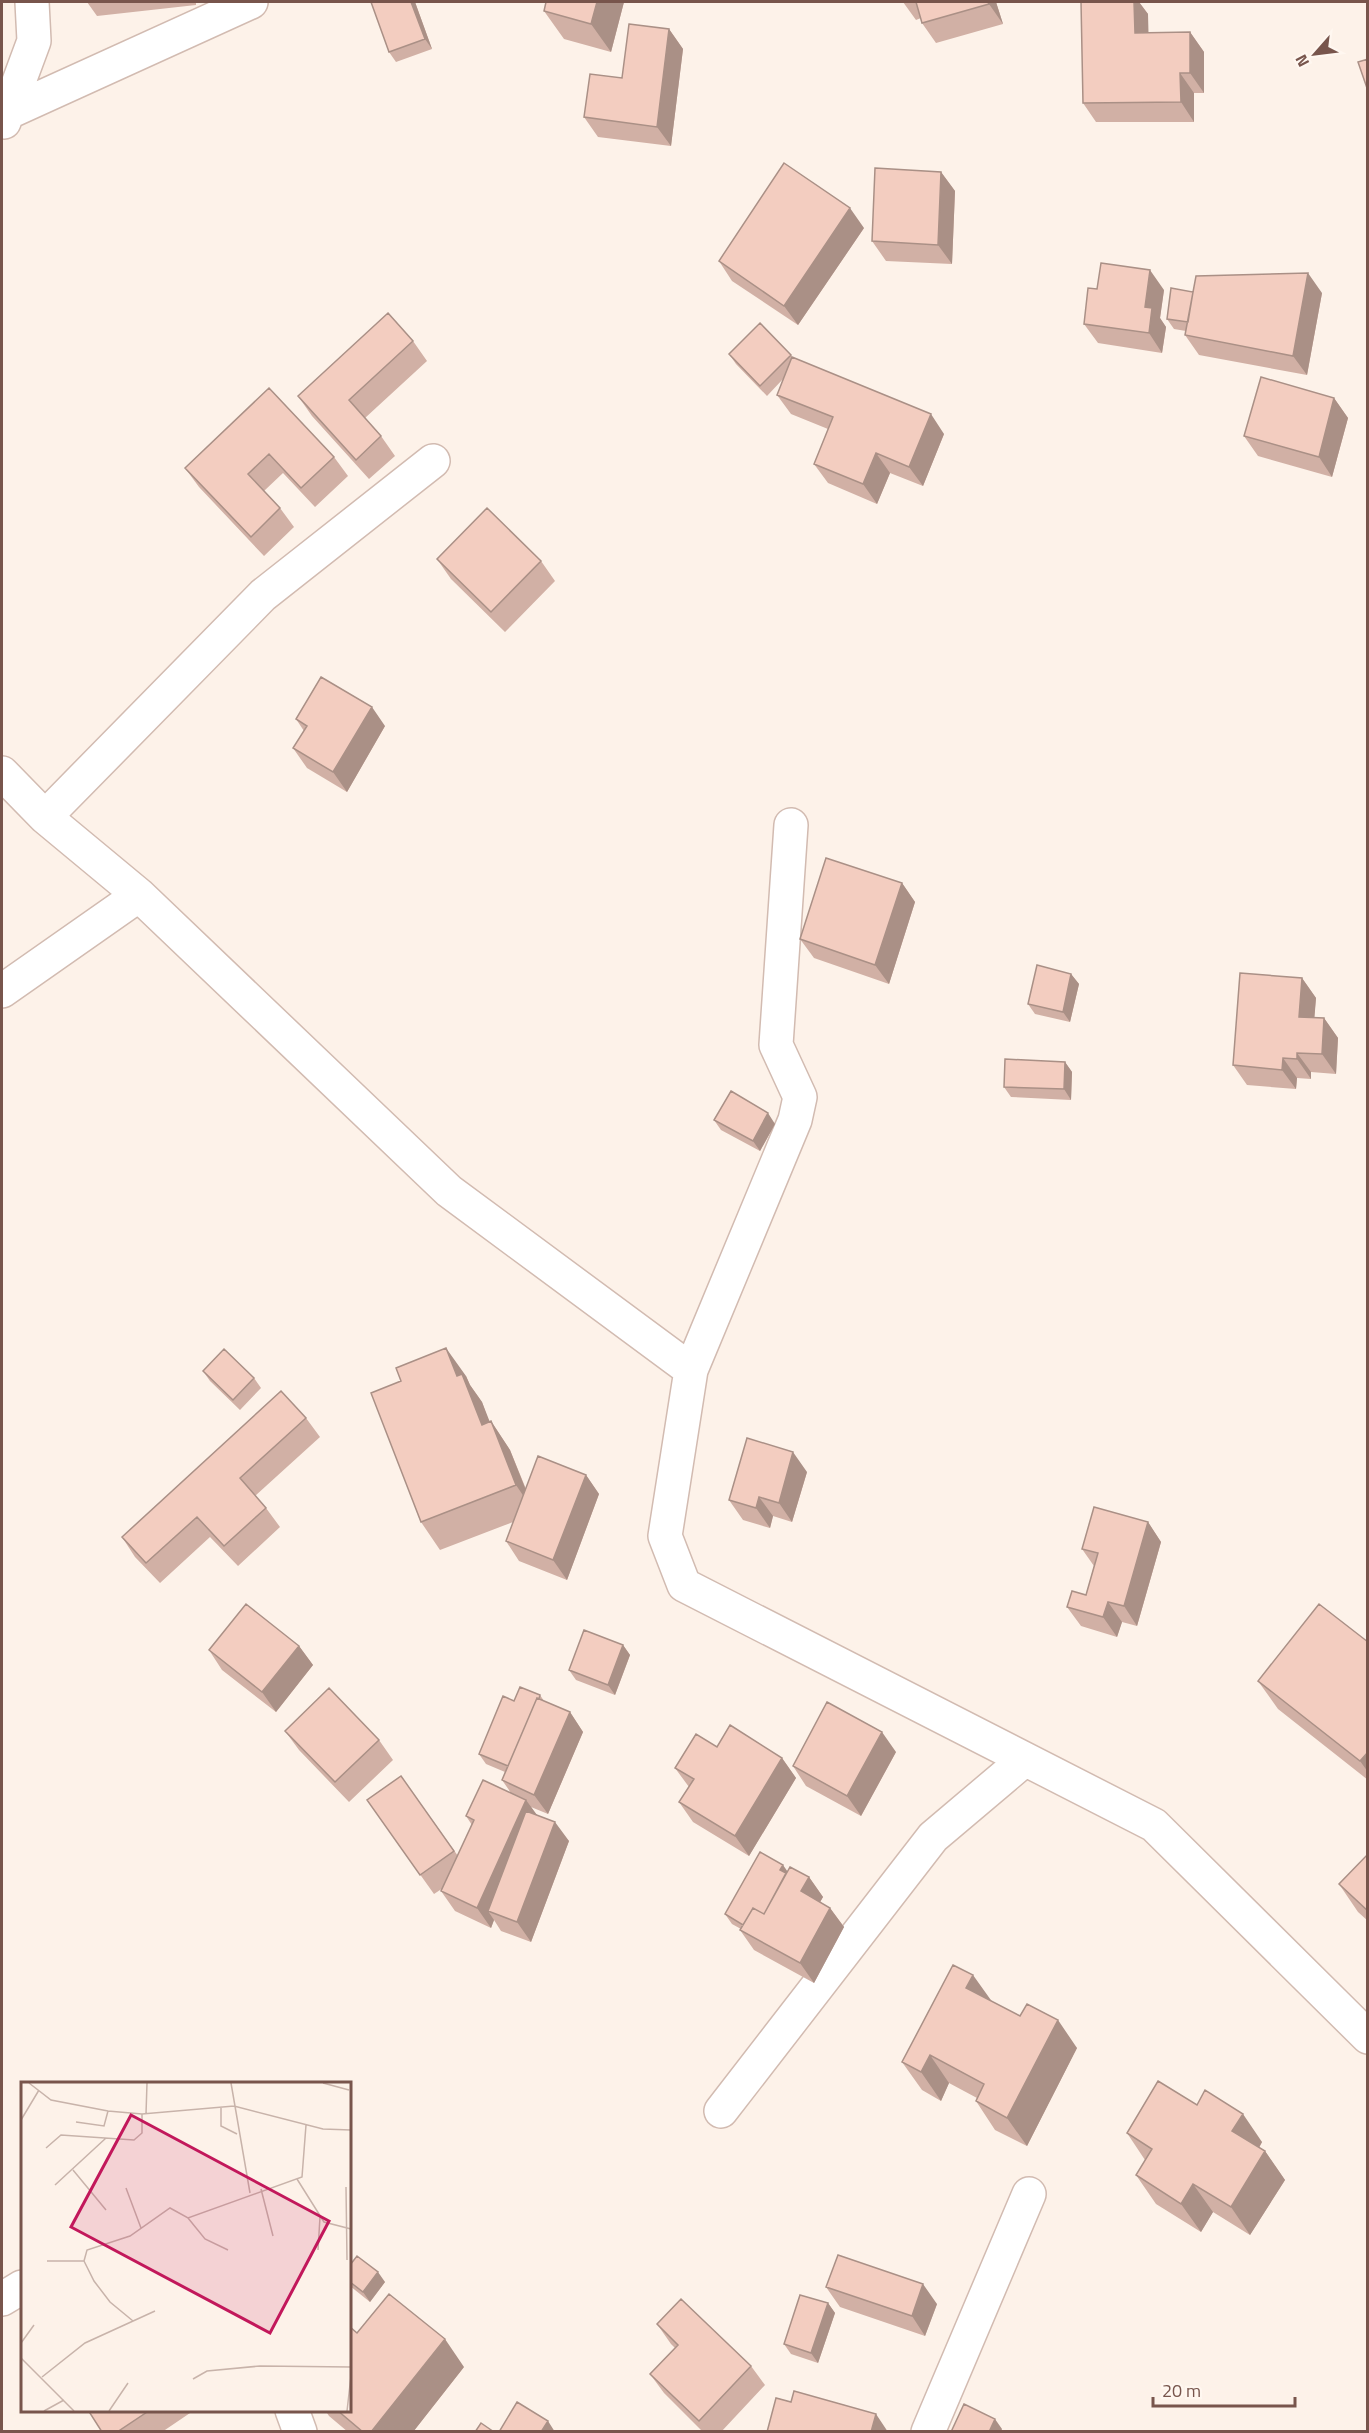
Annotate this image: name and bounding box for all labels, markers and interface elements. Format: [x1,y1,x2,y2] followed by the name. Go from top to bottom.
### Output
[1285,24,1345,84] north arrow
[1289,51,1315,72] text: N
[21,2082,351,2412] inset map
[1153,2370,1296,2408] scale bar
[1162,2377,1201,2404] text: 20 m

